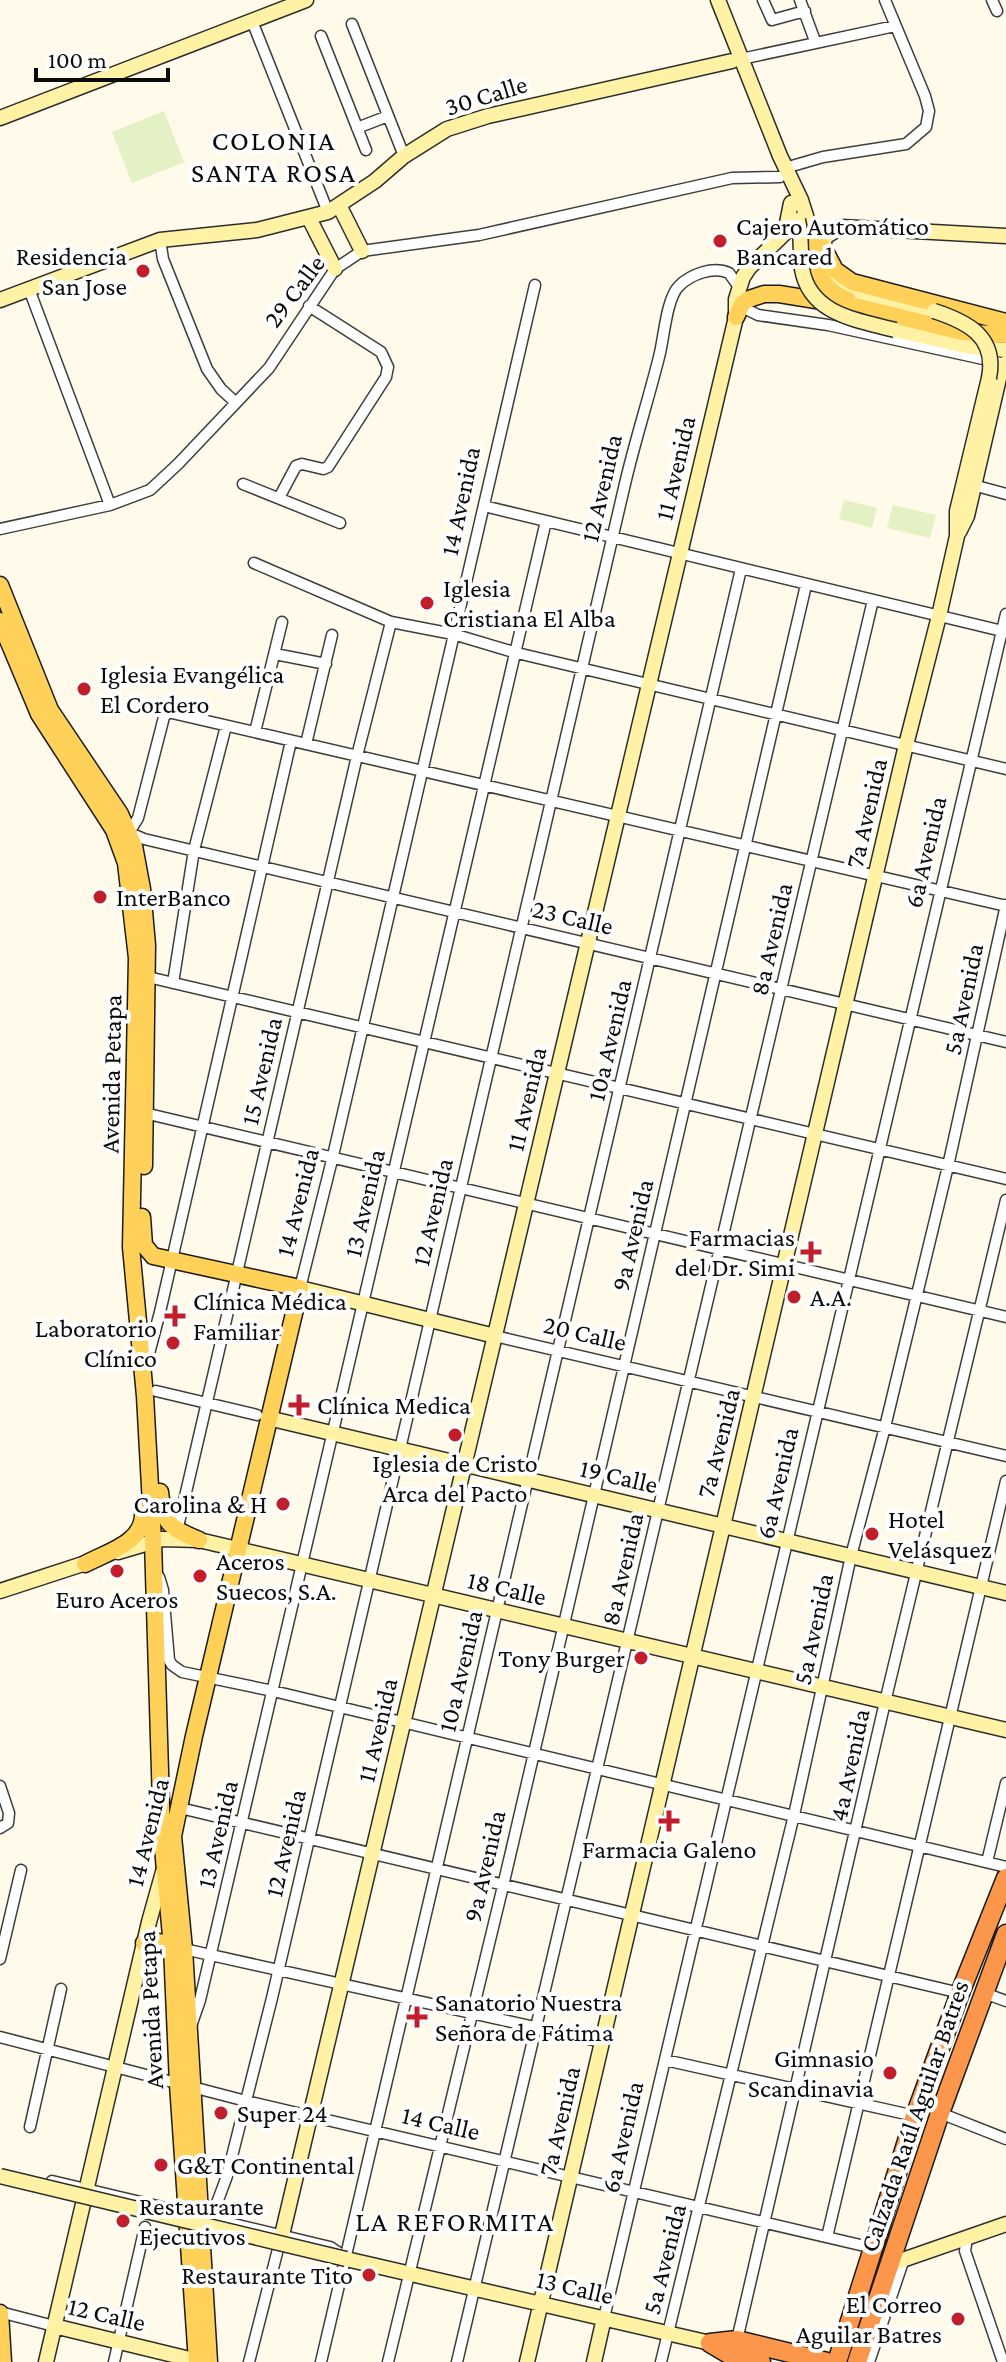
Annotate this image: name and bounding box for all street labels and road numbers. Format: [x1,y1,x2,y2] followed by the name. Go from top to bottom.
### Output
[442,69,531,122] street label: 30 Calle
[258,250,331,333] street label: 29 Calle
[649,413,702,523] street label: 11 Avenida
[575,431,628,545] street label: 12 Avenida
[435,444,486,558] street label: 14 Avenida
[840,755,893,871] street label: 7a Avenida
[899,793,952,911] street label: 6a Avenida
[744,880,799,998] street label: 8a Avenida
[530,894,616,941] street label: 23 Calle
[938,941,989,1057] street label: 5a Avenida
[581,976,638,1104] street label: 10a Avenida
[96,994,127,1154] street label: Avenida Petapa
[235,1014,288,1128] street label: 15 Avenida
[500,1044,553,1154] street label: 11 Avenida
[270,1145,325,1259] street label: 14 Avenida
[338,1146,391,1260] street label: 13 Avenida
[406,1155,459,1269] street label: 12 Avenida
[606,1176,659,1294] street label: 9a Avenida
[541,1310,629,1357] street label: 20 Calle
[691,1385,746,1501] street label: 7a Avenida
[751,1424,804,1542] street label: 6a Avenida
[577,1453,661,1500] street label: 19 Calle
[595,1510,650,1628] street label: 8a Avenida
[465,1565,549,1612] street label: 18 Calle
[788,1571,839,1687] street label: 5a Avenida
[432,1607,489,1735] street label: 10a Avenida
[351,1675,404,1785] street label: 11 Avenida
[823,1706,876,1824] street label: 4a Avenida
[120,1775,175,1889] street label: 14 Avenida
[191,1777,244,1891] street label: 13 Avenida
[259,1786,312,1900] street label: 12 Avenida
[458,1807,511,1925] street label: 9a Avenida
[132,1930,169,2090] street label: Avenida Petapa
[854,1976,975,2256] street label: Calzada Raúl Aguilar Batres
[533,2063,586,2179] street label: 7a Avenida
[596,2078,649,2196] street label: 6a Avenida
[399,2100,483,2147] street label: 14 Calle
[637,2201,692,2317] street label: 5a Avenida
[534,2265,616,2310] street label: 13 Calle
[66,2292,148,2337] street label: 12 Calle

